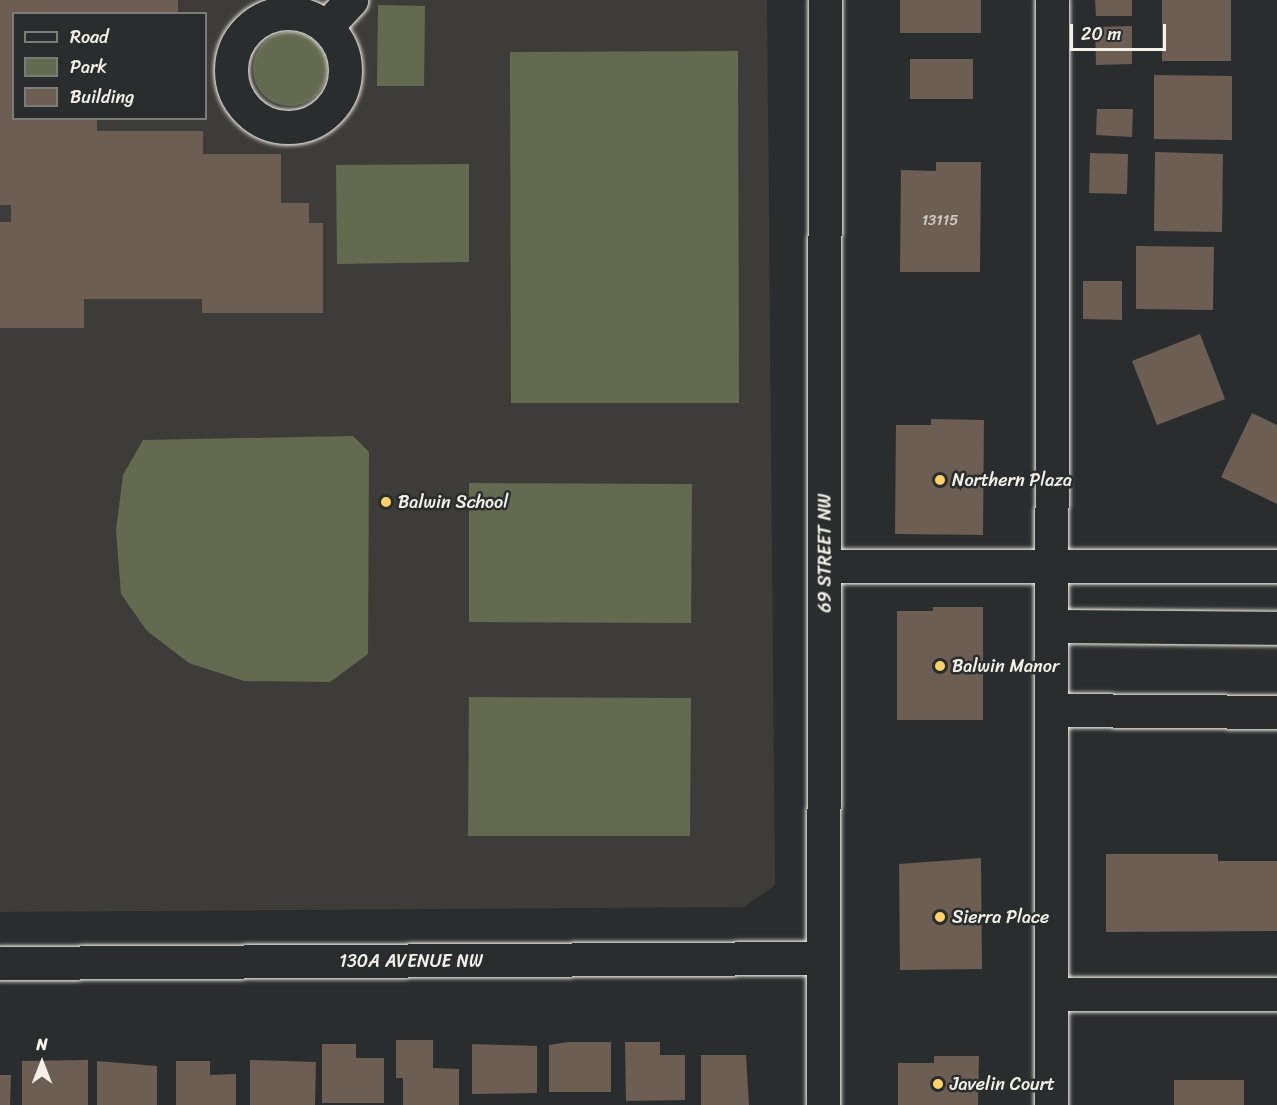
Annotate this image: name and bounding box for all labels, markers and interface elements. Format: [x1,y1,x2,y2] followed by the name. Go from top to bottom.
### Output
[12,12,207,120] legend
[1073,12,1169,50] scale bar
[1081,18,1121,50] text: 20 m
[70,21,109,53] text: Road
[70,51,107,83] text: Park
[70,81,134,113] text: Building
[922,212,958,230] house number: 13115
[952,469,1072,491] place label: Northern Plaza
[933,473,947,487] marker: Northern Plaza
[398,491,509,513] place label: Balwin School
[814,494,836,612] street label: 69 STREET NW
[379,495,393,509] marker: Balwin School
[952,655,1059,677] place label: Balwin Manor
[933,659,947,673] marker: Balwin Manor
[952,906,1049,928] place label: Sierra Place
[933,910,947,924] marker: Sierra Place
[339,950,483,972] street label: 130A AVENUE NW
[36,1030,48,1059] text: N
[12,1033,72,1093] north arrow
[950,1073,1055,1095] place label: Javelin Court
[931,1077,945,1091] marker: Javelin Court

